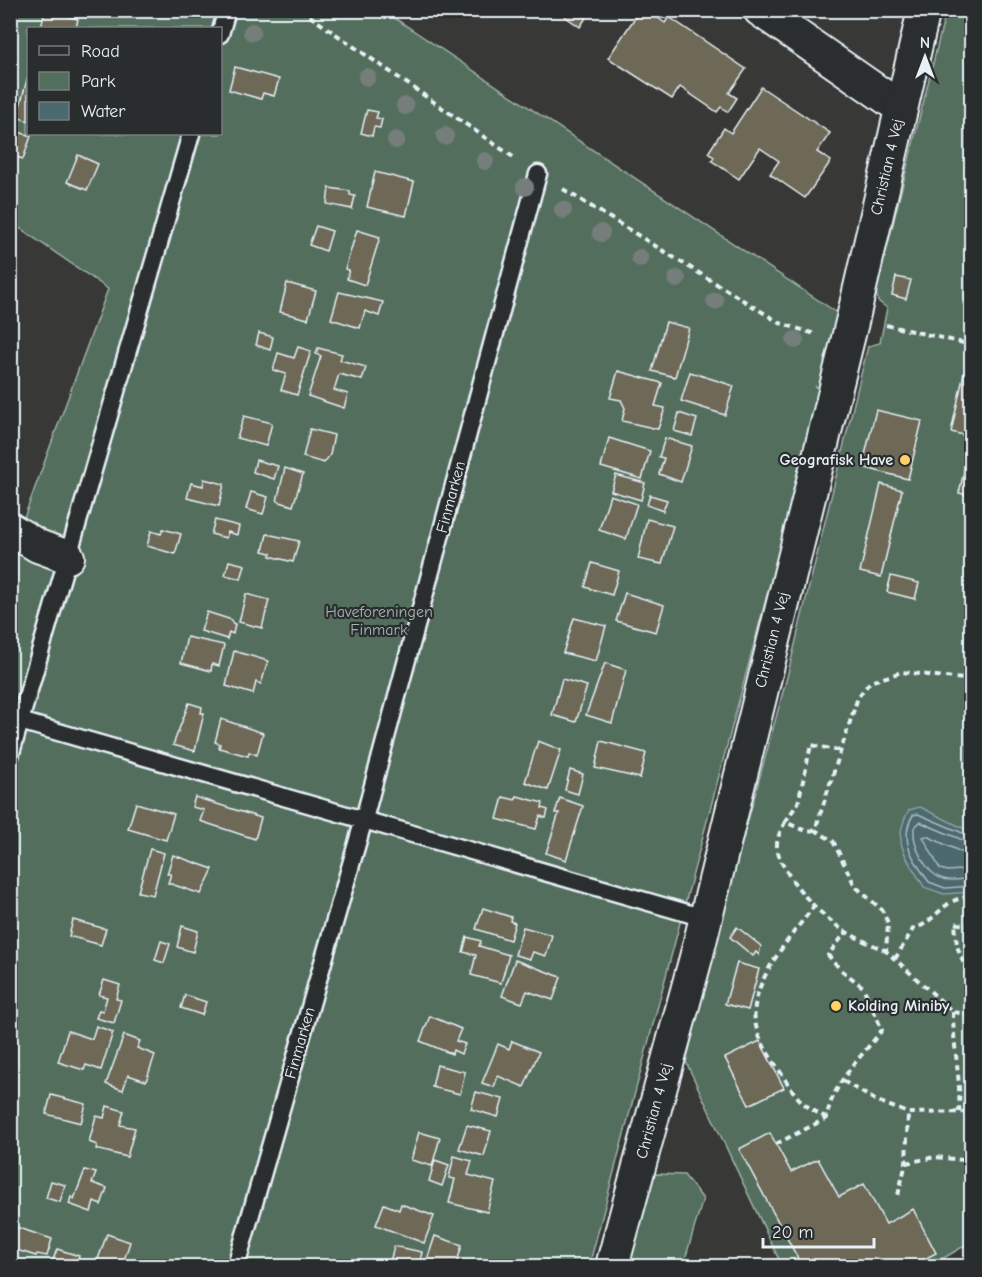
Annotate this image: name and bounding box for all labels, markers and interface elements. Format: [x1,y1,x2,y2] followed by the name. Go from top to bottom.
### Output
[27,27,222,135] legend
[895,27,955,87] north arrow
[920,34,930,52] text: N
[81,41,120,62] text: Road
[81,71,116,92] text: Park
[81,101,126,122] text: Water
[867,117,907,217] street label: Christian 4 Vej
[779,451,893,469] place label: Geografisk Have
[898,453,912,467] marker: Geografisk Have
[433,459,469,535] street label: Finmarken
[751,590,793,690] street label: Christian 4 Vej
[325,603,433,639] park label: Haveforeningen Finmark
[848,997,950,1015] place label: Kolding Miniby
[829,999,843,1013] marker: Kolding Miniby
[281,1005,319,1081] street label: Finmarken
[633,1061,675,1161] street label: Christian 4 Vej
[763,1211,874,1249] scale bar
[772,1222,813,1243] text: 20 m

